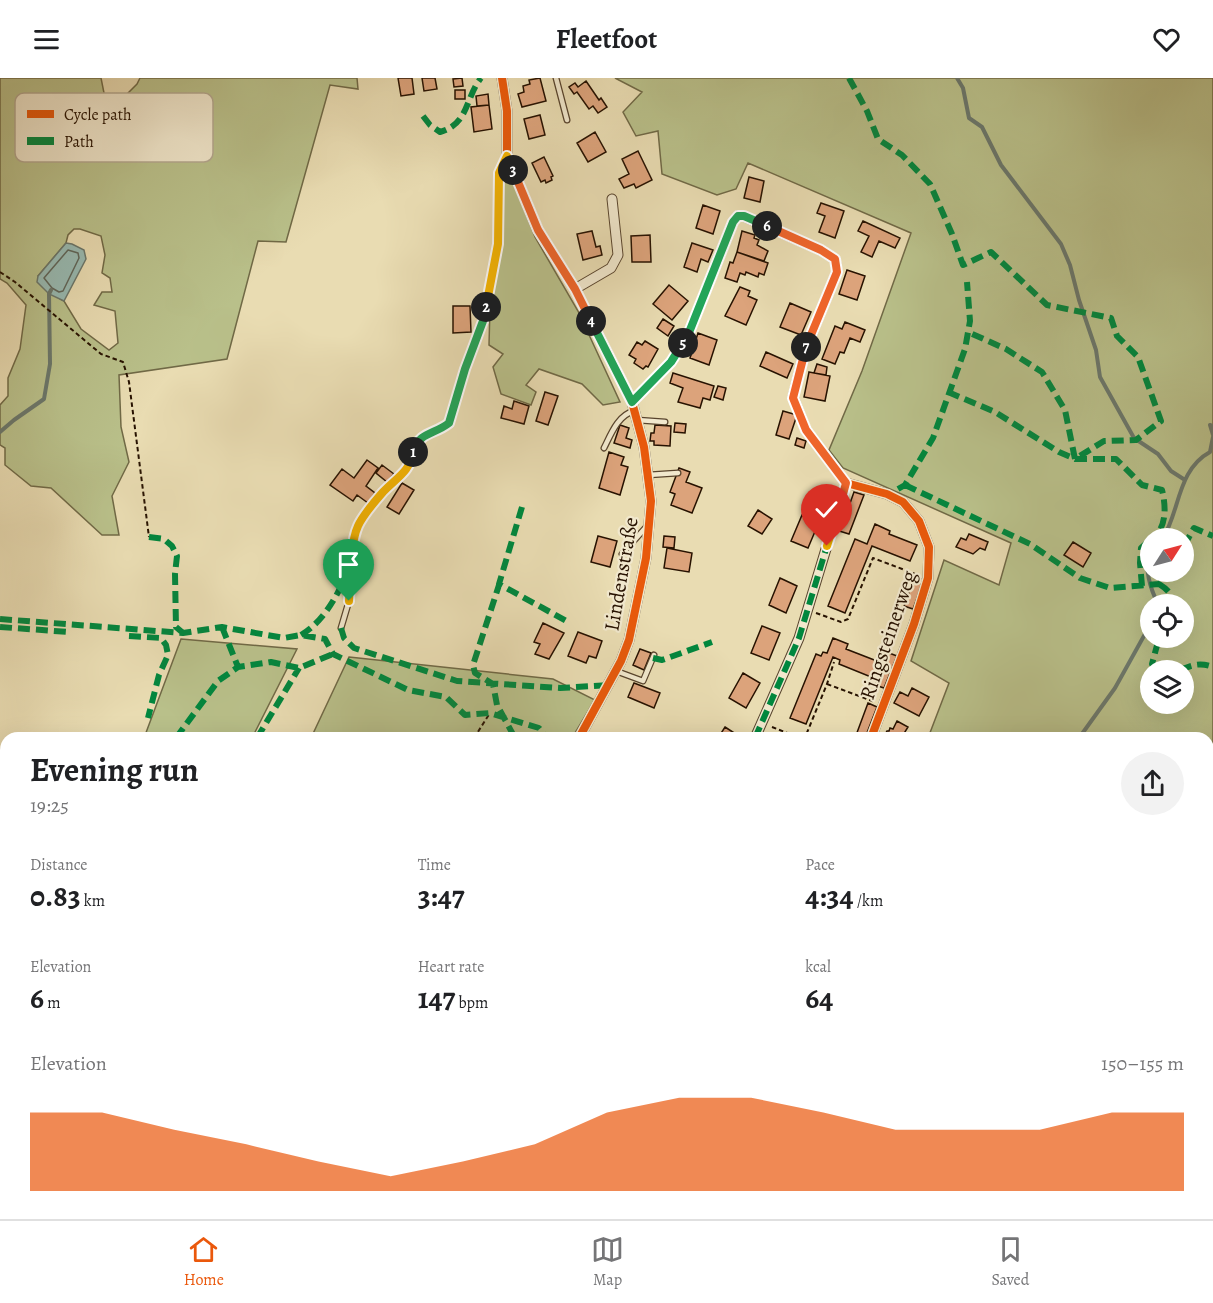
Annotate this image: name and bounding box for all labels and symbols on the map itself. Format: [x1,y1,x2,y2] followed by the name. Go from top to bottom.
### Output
[15,93,213,162] legend
[64,104,132,126] text: Cycle path
[64,131,94,153] text: Path
[498,155,528,185] pin: 3
[752,211,782,241] pin: 6
[471,292,501,322] pin: 2
[576,306,606,336] pin: 4
[668,328,698,358] pin: 5
[791,332,821,362] pin: 7
[398,437,428,467] pin: 1
[801,484,852,546] pin
[597,515,645,633] street label: Lindenstraße
[1140,528,1194,582] north arrow
[323,539,374,601] pin
[853,566,923,703] street label: Ringsteinerweg

